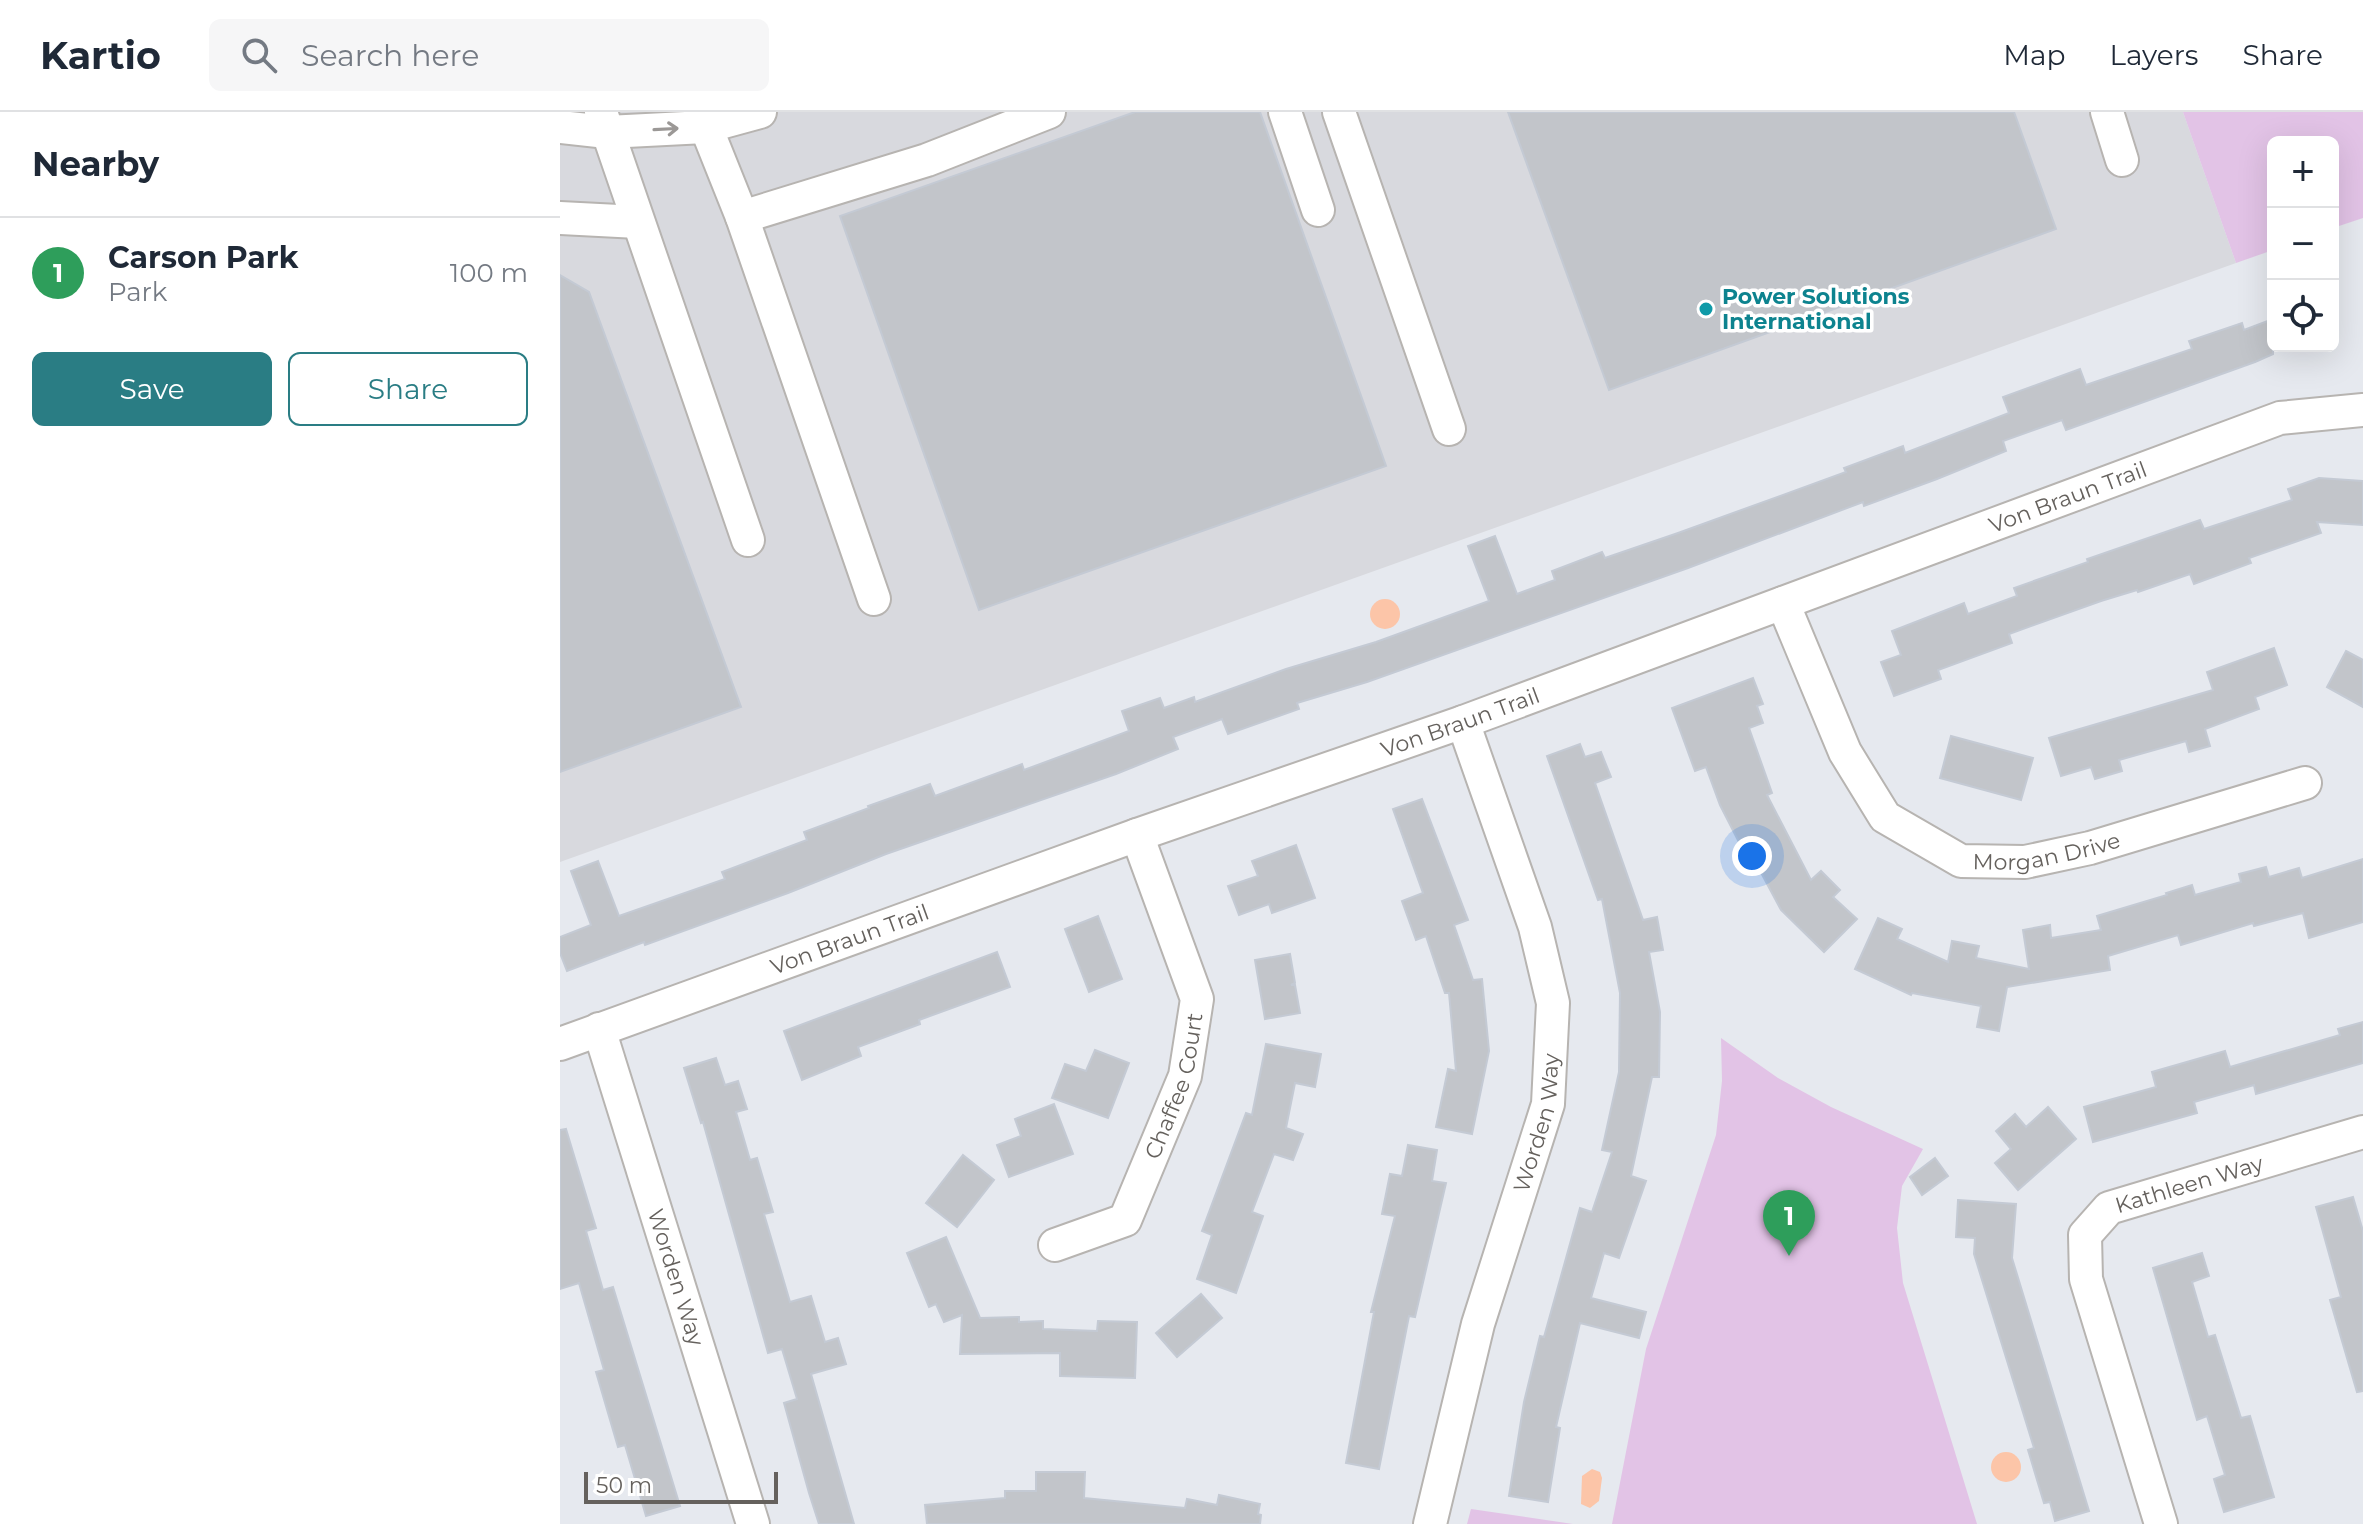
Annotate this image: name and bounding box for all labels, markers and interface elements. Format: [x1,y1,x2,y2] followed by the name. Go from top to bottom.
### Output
[209,19,769,91] search box
[40,32,161,79] text: Kartio
[237,33,281,77] icon: search
[301,37,479,74] text: Search here
[2003,38,2066,72] text: Map
[2110,38,2199,72] text: Layers
[2243,38,2323,72] text: Share
[652,121,679,136] one-way arrow
[2267,136,2339,352] map controls
[2267,136,2339,208] button: +
[32,143,159,185] text: Nearby
[2267,208,2339,280] button: −
[108,239,298,276] text: Carson Park
[53,257,63,289] text: 1
[450,257,528,289] text: 100 m
[108,276,167,308] text: Park
[2267,280,2339,352] button: locate
[1722,283,1910,335] place label: Power Solutions International
[1697,300,1715,318] marker: Power Solutions International
[32,352,272,426] button: Save
[288,352,528,426] button: Share
[1985,455,2151,539] street label: Von Braun Trail
[1377,681,1543,763] street label: Von Braun Trail
[1972,826,2123,876] street label: Morgan Drive
[1732,836,1772,876] your location
[767,898,933,980] street label: Von Braun Trail
[1138,1011,1208,1163] street label: Chaffee Court
[1507,1053,1564,1195] street label: Worden Way
[2112,1149,2266,1219] street label: Kathleen Way
[1763,1190,1815,1256] pin: 1
[642,1205,710,1349] street label: Worden Way
[584,1468,778,1504] scale bar
[596,1472,652,1499] text: 50 m

